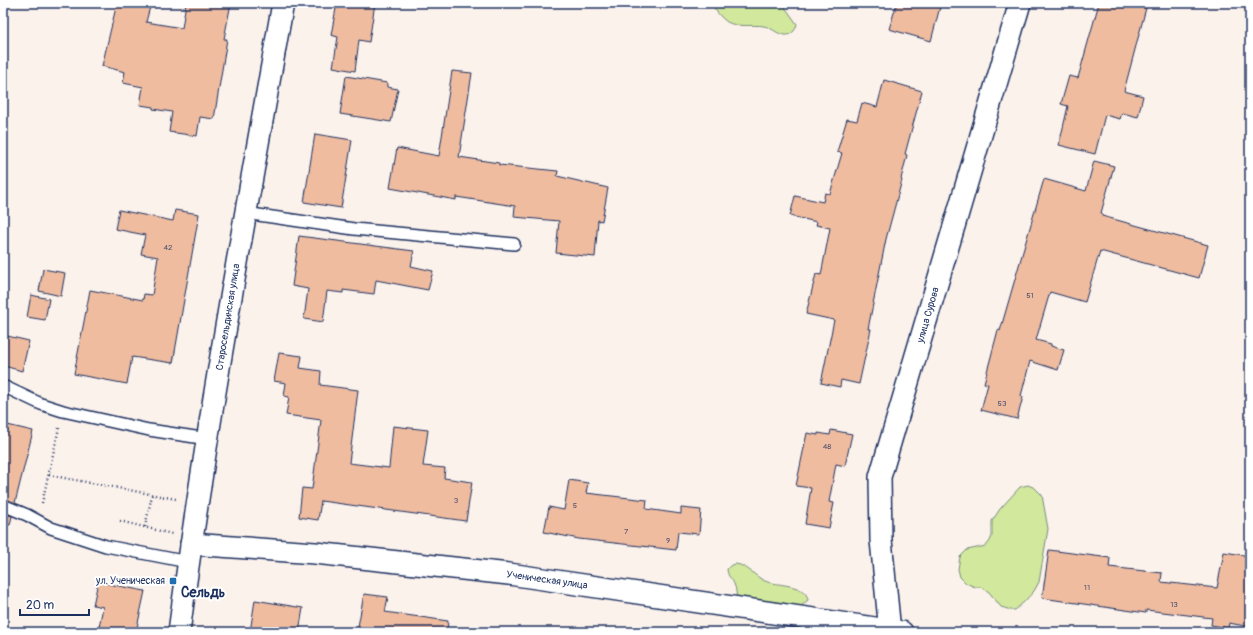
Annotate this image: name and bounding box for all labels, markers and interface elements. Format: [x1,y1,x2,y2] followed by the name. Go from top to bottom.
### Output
[163,243,173,252] house number: 42
[214,262,242,371] street label: Старосельдинская улица
[914,286,942,345] street label: улица Сурова
[1026,291,1034,300] house number: 51
[998,399,1007,408] house number: 53
[823,442,831,451] house number: 48
[454,496,459,505] house number: 3
[573,501,577,510] house number: 5
[624,527,629,536] house number: 7
[666,536,670,545] house number: 9
[506,568,589,592] street label: Ученическая улица
[95,575,165,587] place label: ул. Ученическая
[168,576,178,586] marker: ул. Ученическая
[1084,583,1090,592] house number: 11
[181,584,225,601] district label: Сельдь
[20,591,89,617] scale bar
[26,598,55,613] text: 20 m
[1170,600,1178,609] house number: 13

